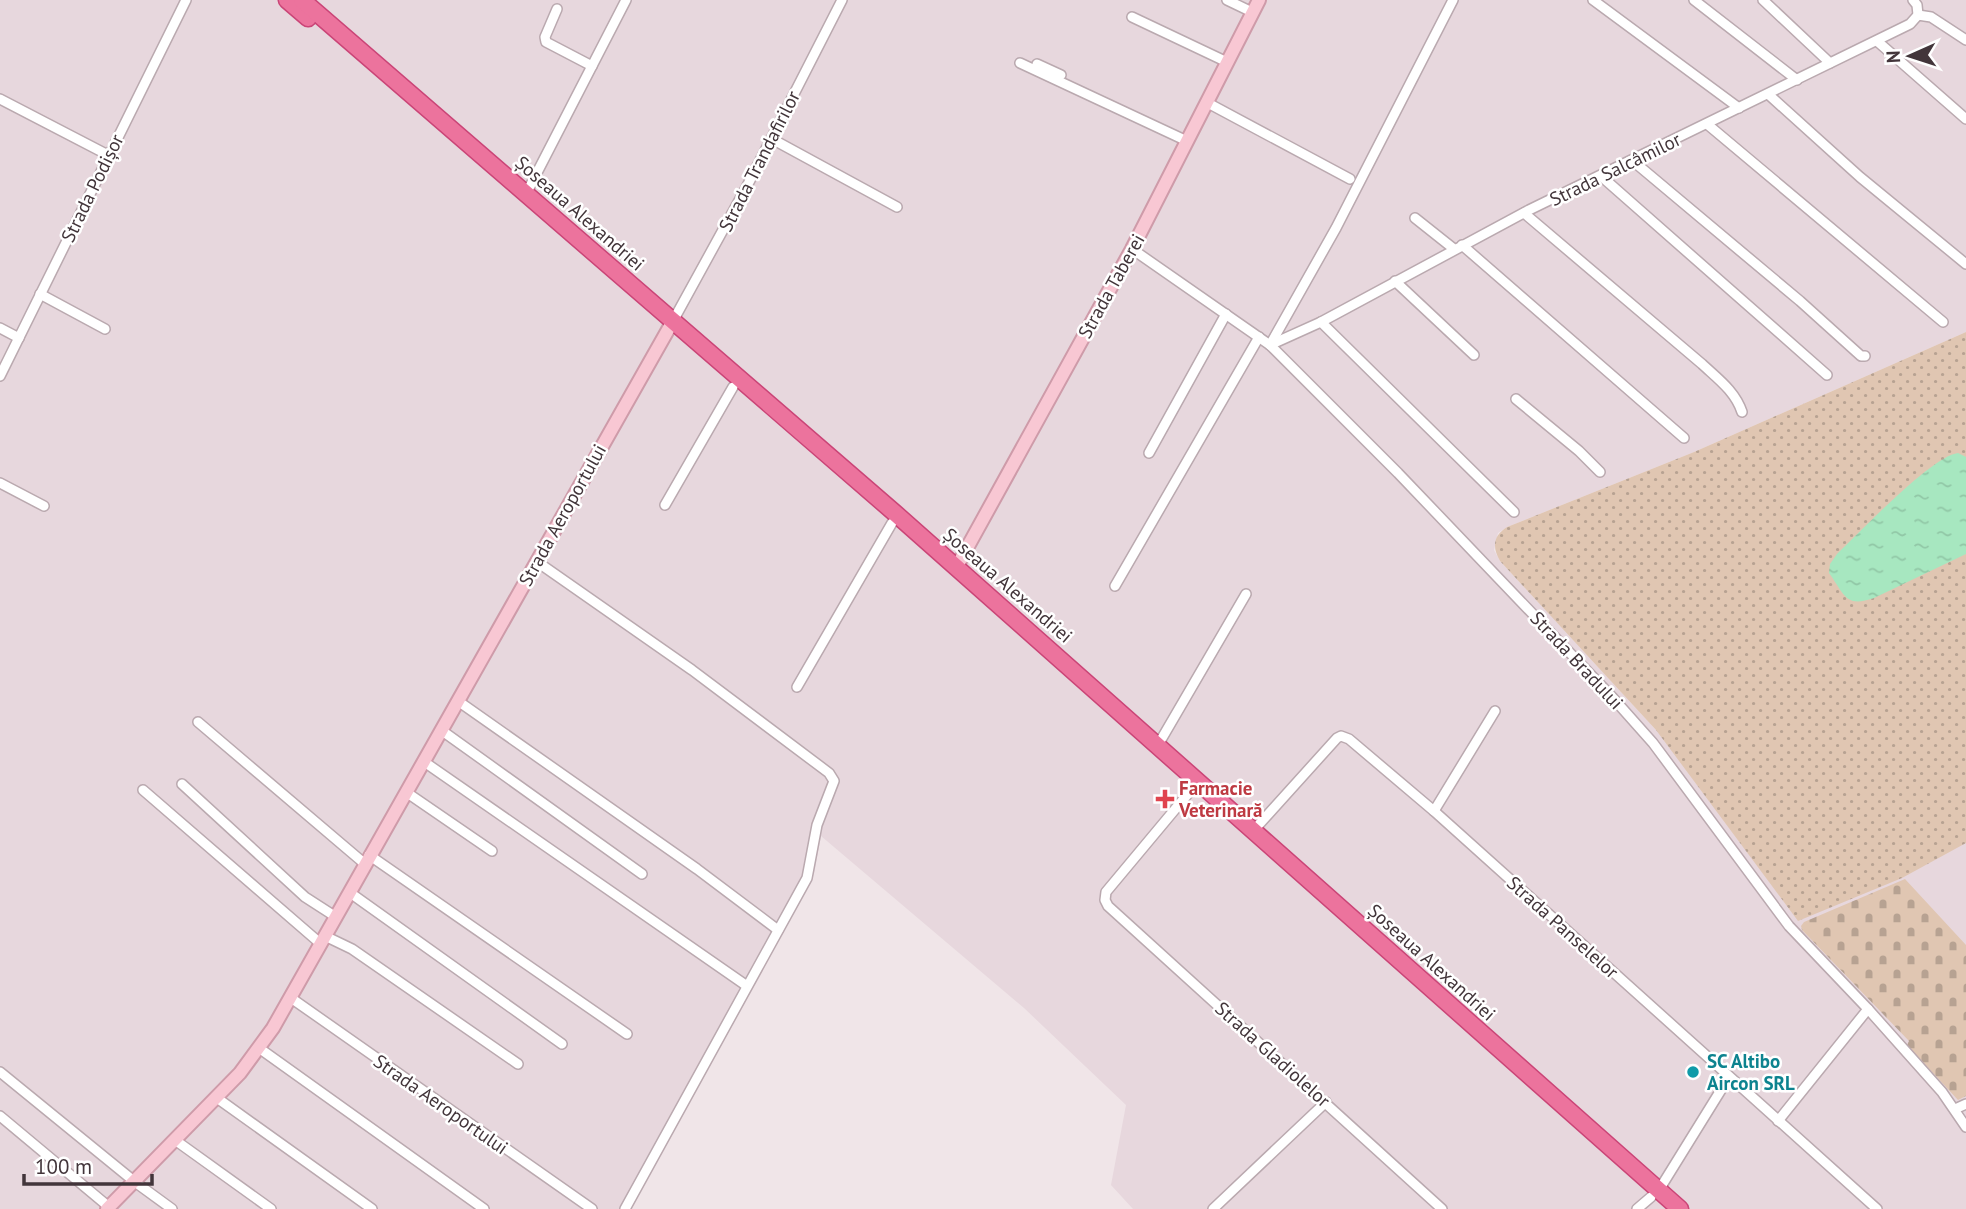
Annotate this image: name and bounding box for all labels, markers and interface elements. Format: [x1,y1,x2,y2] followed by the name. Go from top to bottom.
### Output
[1875,21,1945,91] north arrow
[1881,50,1905,64] text: N
[713,86,805,236] street label: Strada Trandafirilor
[1546,127,1685,211] street label: Strada Salcâmilor
[56,130,129,246] street label: Strada Podișor
[510,150,650,276] street label: Șoseaua Alexandriei
[1072,230,1150,342] street label: Strada Taberei
[513,440,611,590] street label: Strada Aeroportului
[938,522,1078,648] street label: Șoseaua Alexandriei
[1525,606,1629,714] street label: Strada Bradului
[1178,776,1263,822] place label: Farmacie Veterinară
[1157,791,1173,807] marker: Farmacie Veterinară
[1502,871,1624,984] street label: Strada Panselelor
[1363,898,1501,1026] street label: Șoseaua Alexandriei
[1210,996,1336,1112] street label: Strada Gladiolelor
[369,1049,513,1159] street label: Strada Aeroportului
[1707,1049,1795,1095] place label: SC Altibo Aircon SRL
[1685,1064,1701,1080] marker: SC Altibo Aircon SRL
[24,1142,152,1186] scale bar
[35,1153,92,1180] text: 100 m

